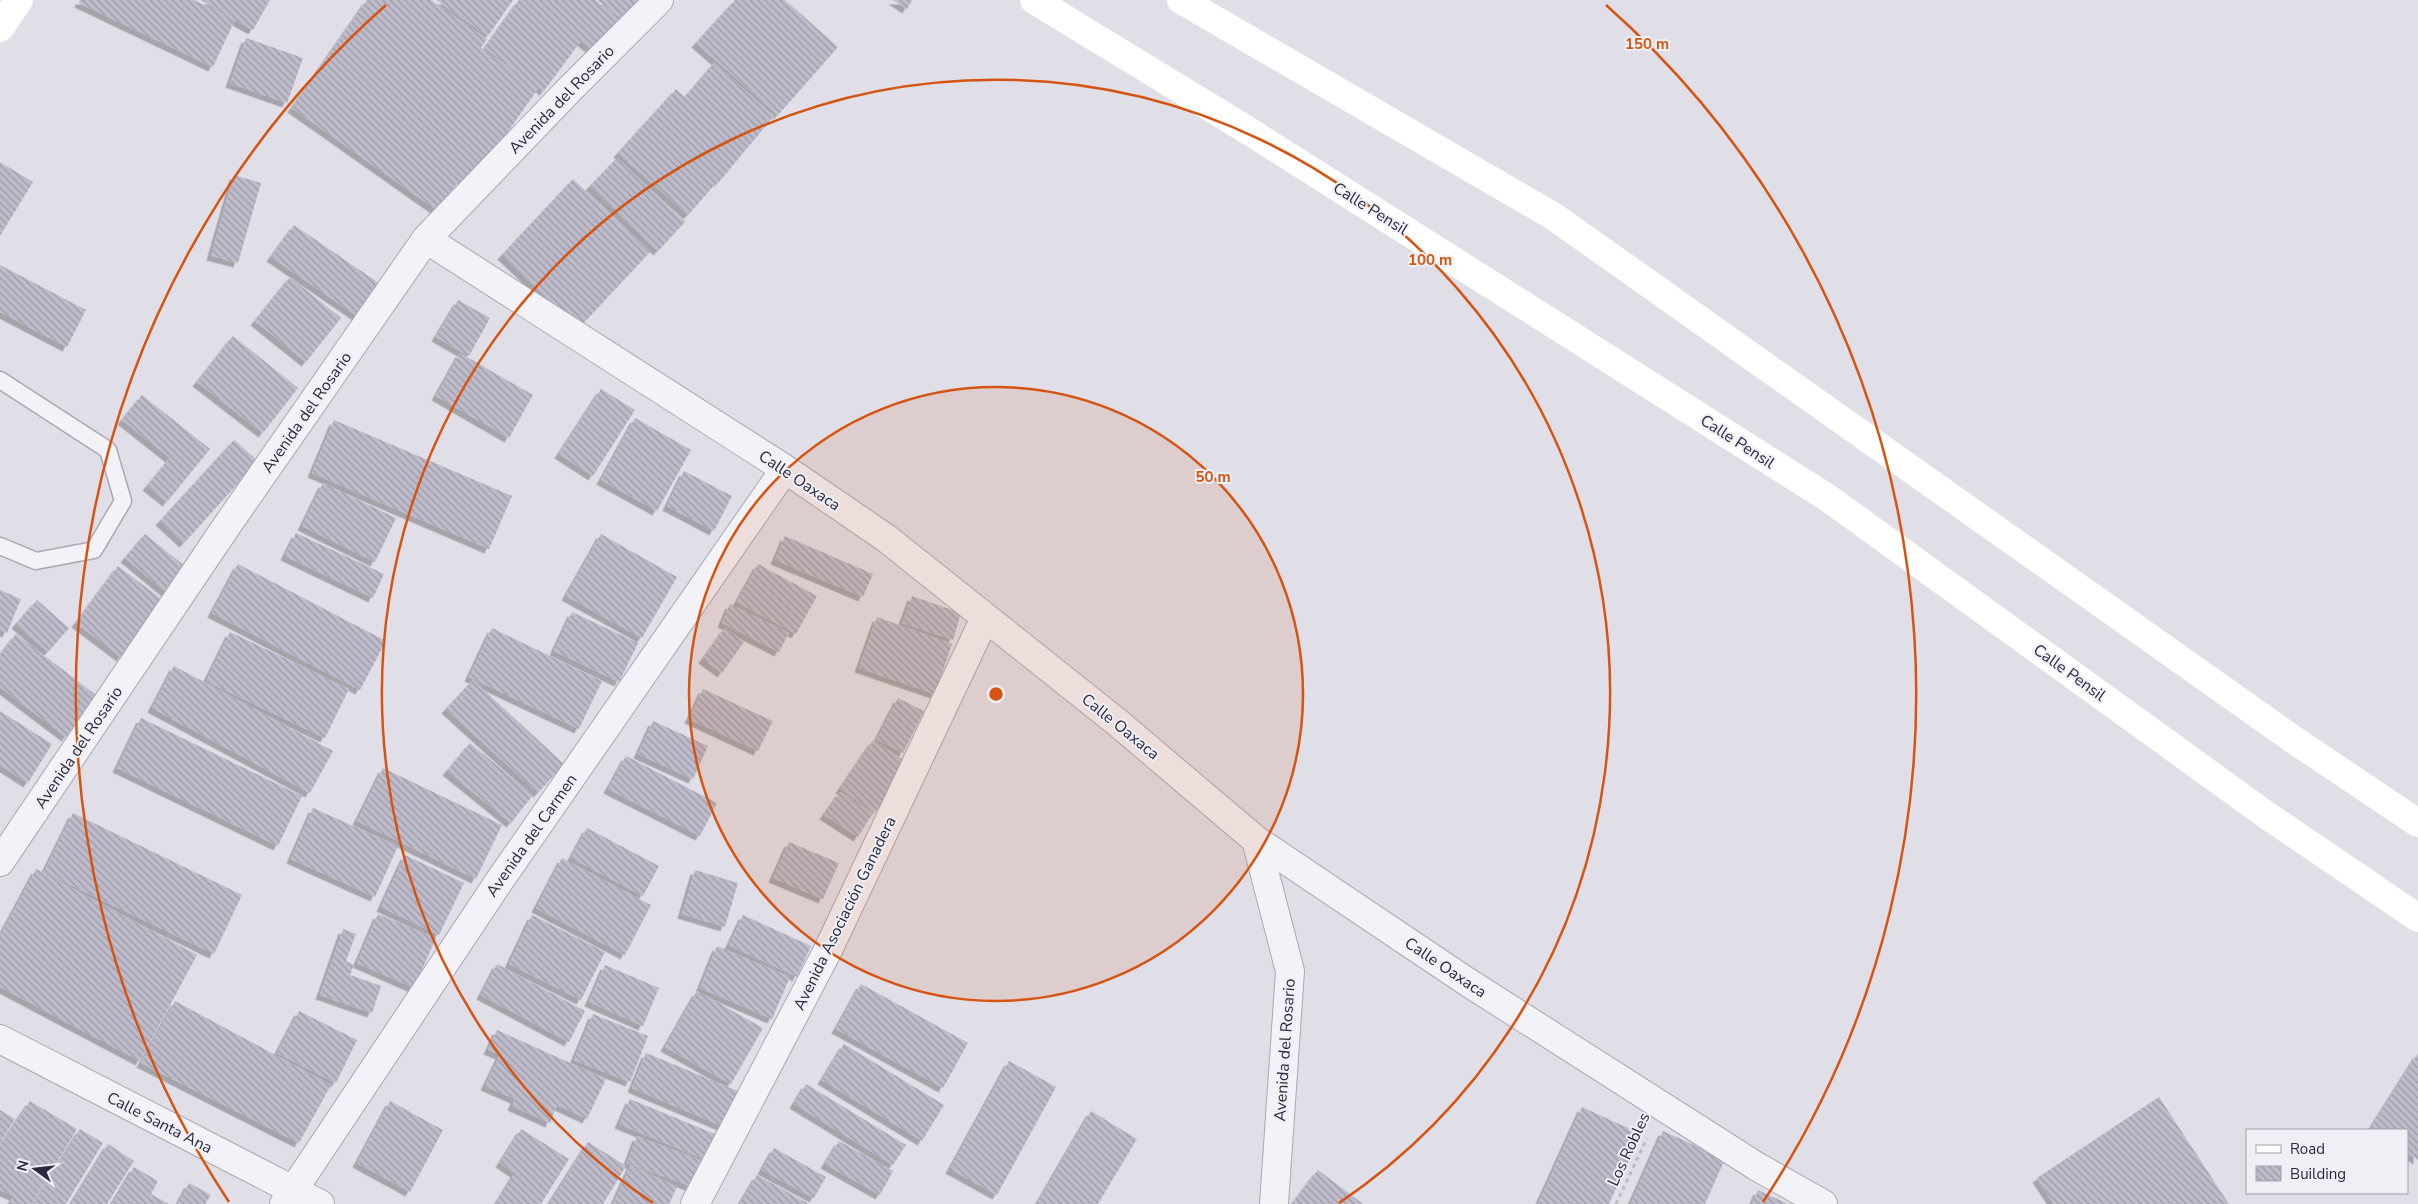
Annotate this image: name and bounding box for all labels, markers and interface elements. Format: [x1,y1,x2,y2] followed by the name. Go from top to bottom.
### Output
[1625,34,1669,54] text: 150 m
[504,40,619,159] street label: Avenida del Rosario
[1329,177,1412,241] street label: Calle Pensil
[1408,250,1452,270] text: 100 m
[257,348,357,478] street label: Avenida del Rosario
[1696,410,1779,474] street label: Calle Pensil
[754,445,845,516] street label: Calle Oaxaca
[1195,467,1231,487] text: 50 m
[2029,639,2110,707] street label: Calle Pensil
[30,682,128,813] street label: Avenida del Rosario
[987,685,1005,703] centre of rings
[1077,689,1164,765] street label: Calle Oaxaca
[481,770,582,901] street label: Avenida del Carmen
[788,813,902,1014] street label: Avenida Asociación Ganadera
[1400,932,1491,1003] street label: Calle Oaxaca
[1269,978,1301,1122] street label: Avenida del Rosario
[103,1087,216,1159] street label: Calle Santa Ana
[1602,1109,1656,1190] street label: Los Robles
[2246,1129,2408,1194] legend
[2290,1139,2325,1159] text: Road
[10,1144,60,1194] north arrow
[12,1158,33,1173] text: N
[2290,1164,2346,1184] text: Building

